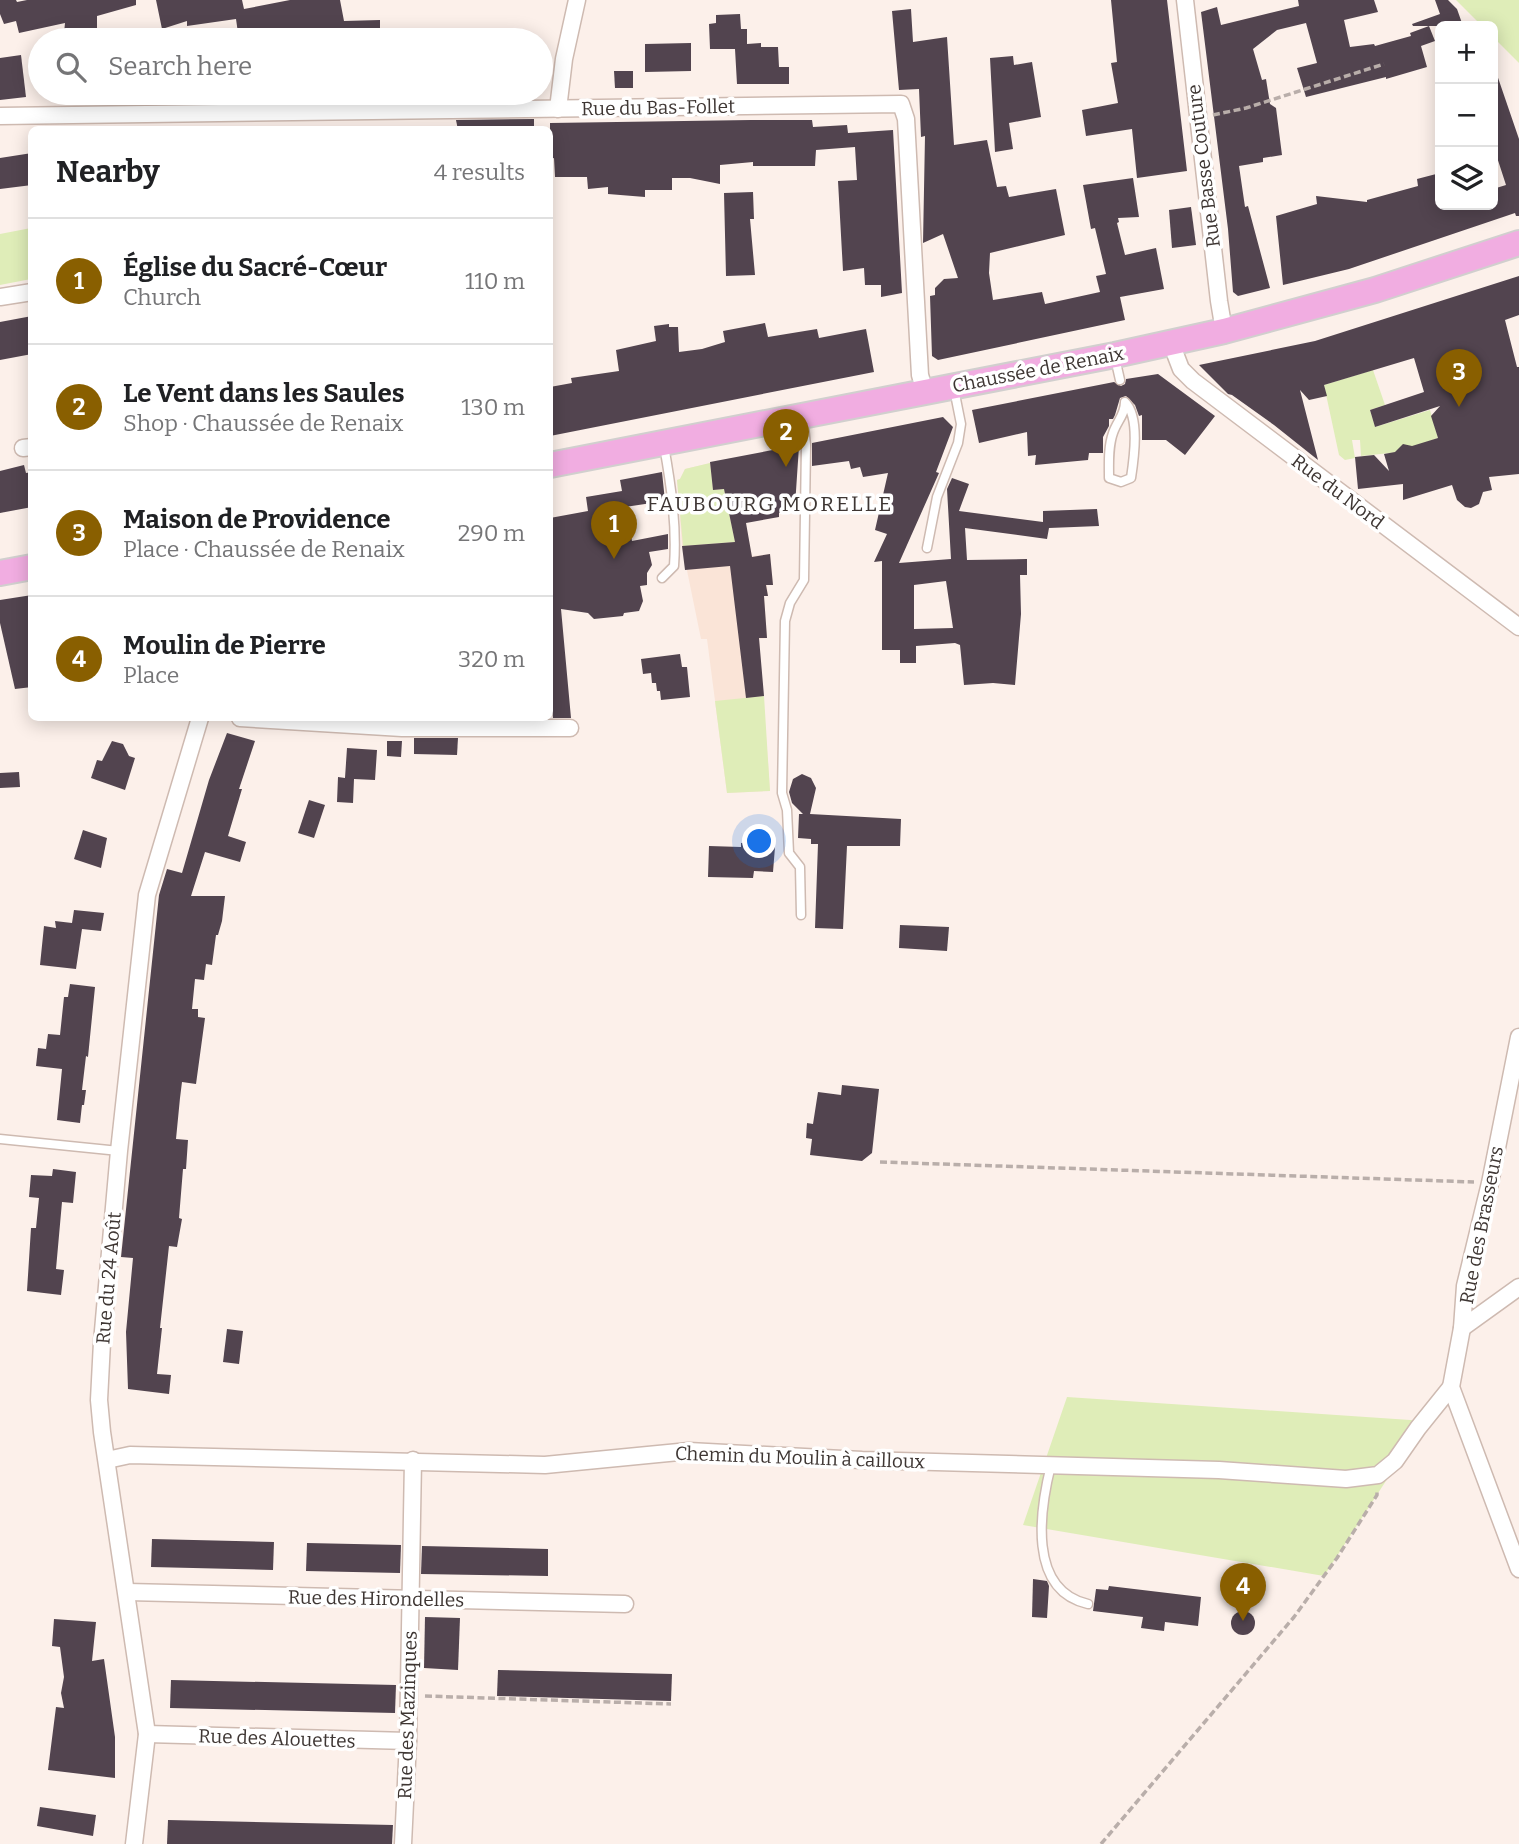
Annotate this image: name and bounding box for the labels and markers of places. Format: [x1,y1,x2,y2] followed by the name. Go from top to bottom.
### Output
[1436,349,1482,407] pin: 3
[763,409,809,467] pin: 2
[591,501,637,559] pin: 1
[1220,1563,1266,1621] pin: 4

